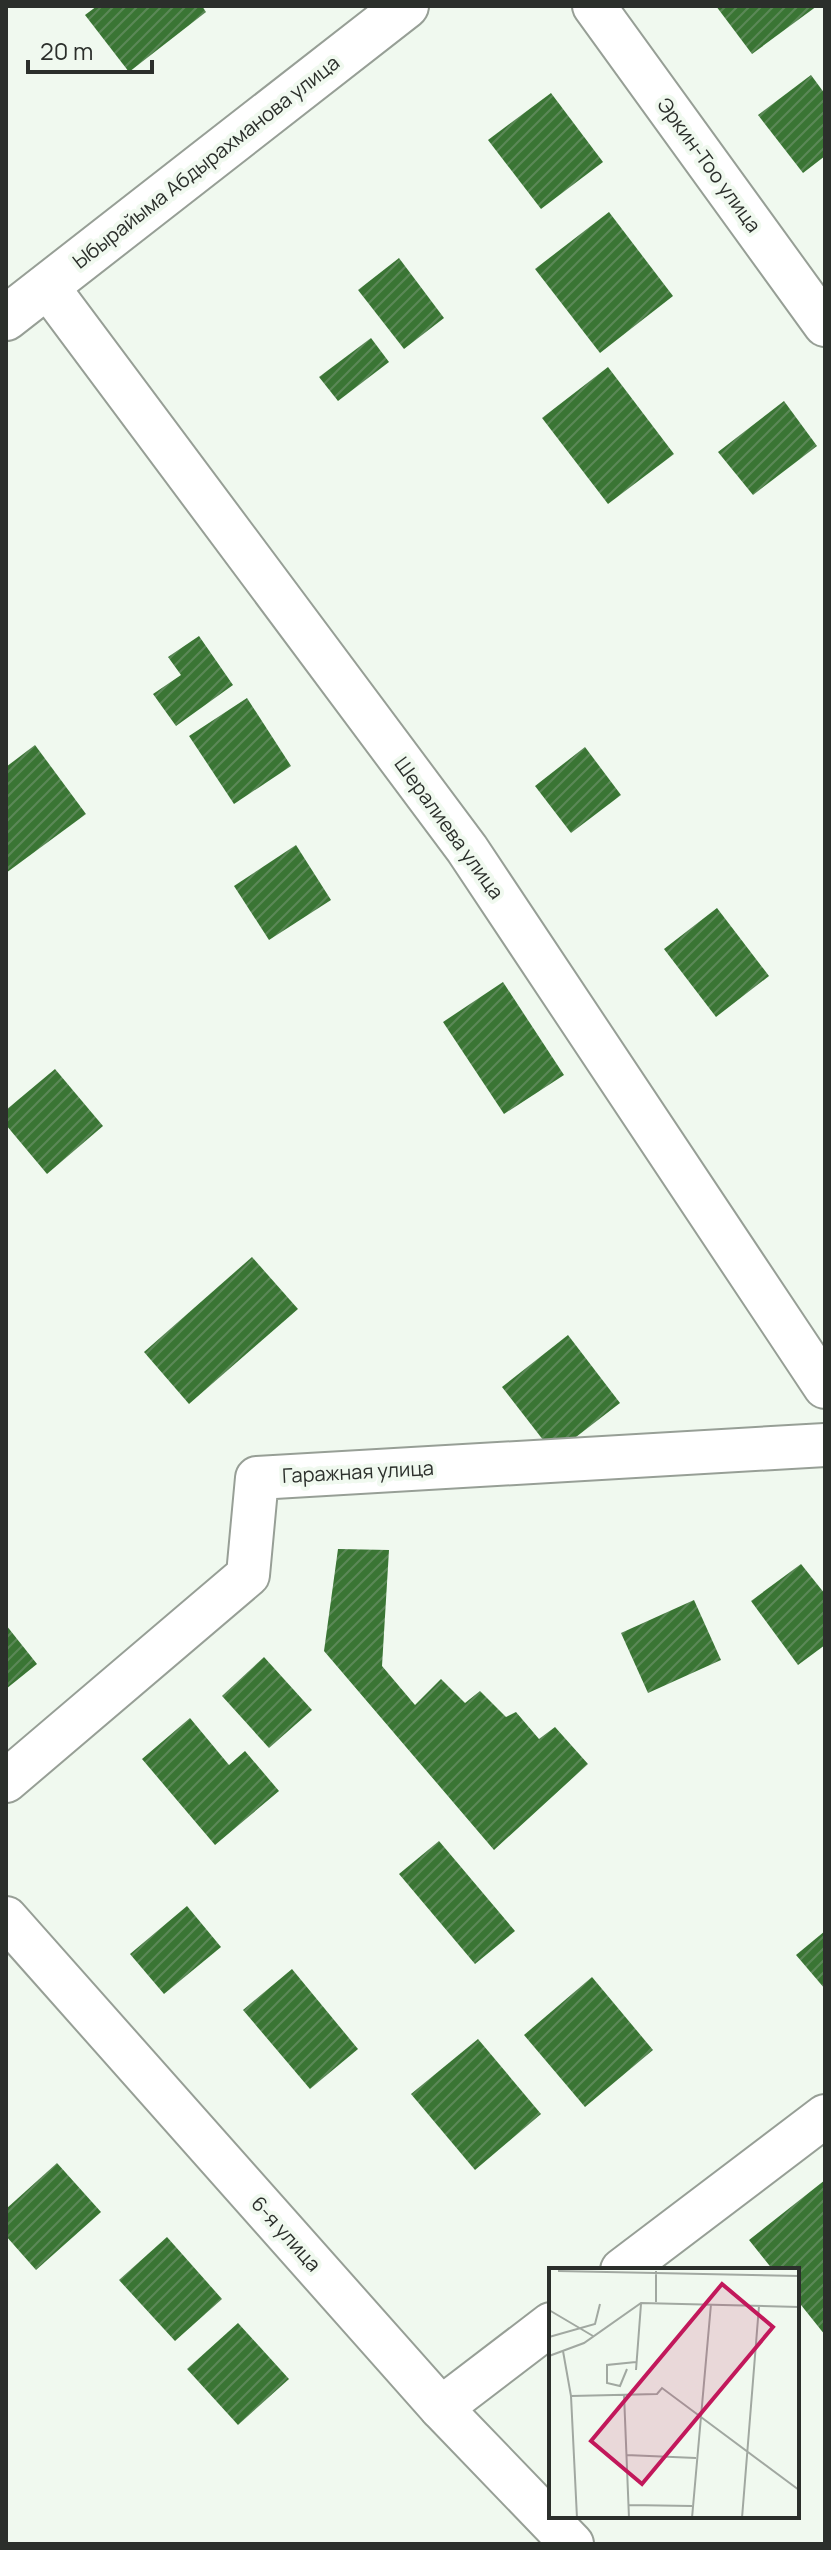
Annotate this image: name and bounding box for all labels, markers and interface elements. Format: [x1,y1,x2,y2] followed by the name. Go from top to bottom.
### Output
[28,24,152,74] scale bar
[40,34,93,67] text: 20 m
[67,49,345,274] street label: Ыбырайыма Абдырахманова улица
[651,92,767,237] street label: Эркин-Тоо улица
[389,751,510,904] street label: Шералиева улица
[282,1454,434,1489] street label: Гаражная улица
[245,2190,327,2277] street label: 6-я улица
[549,2268,799,2518] inset map

